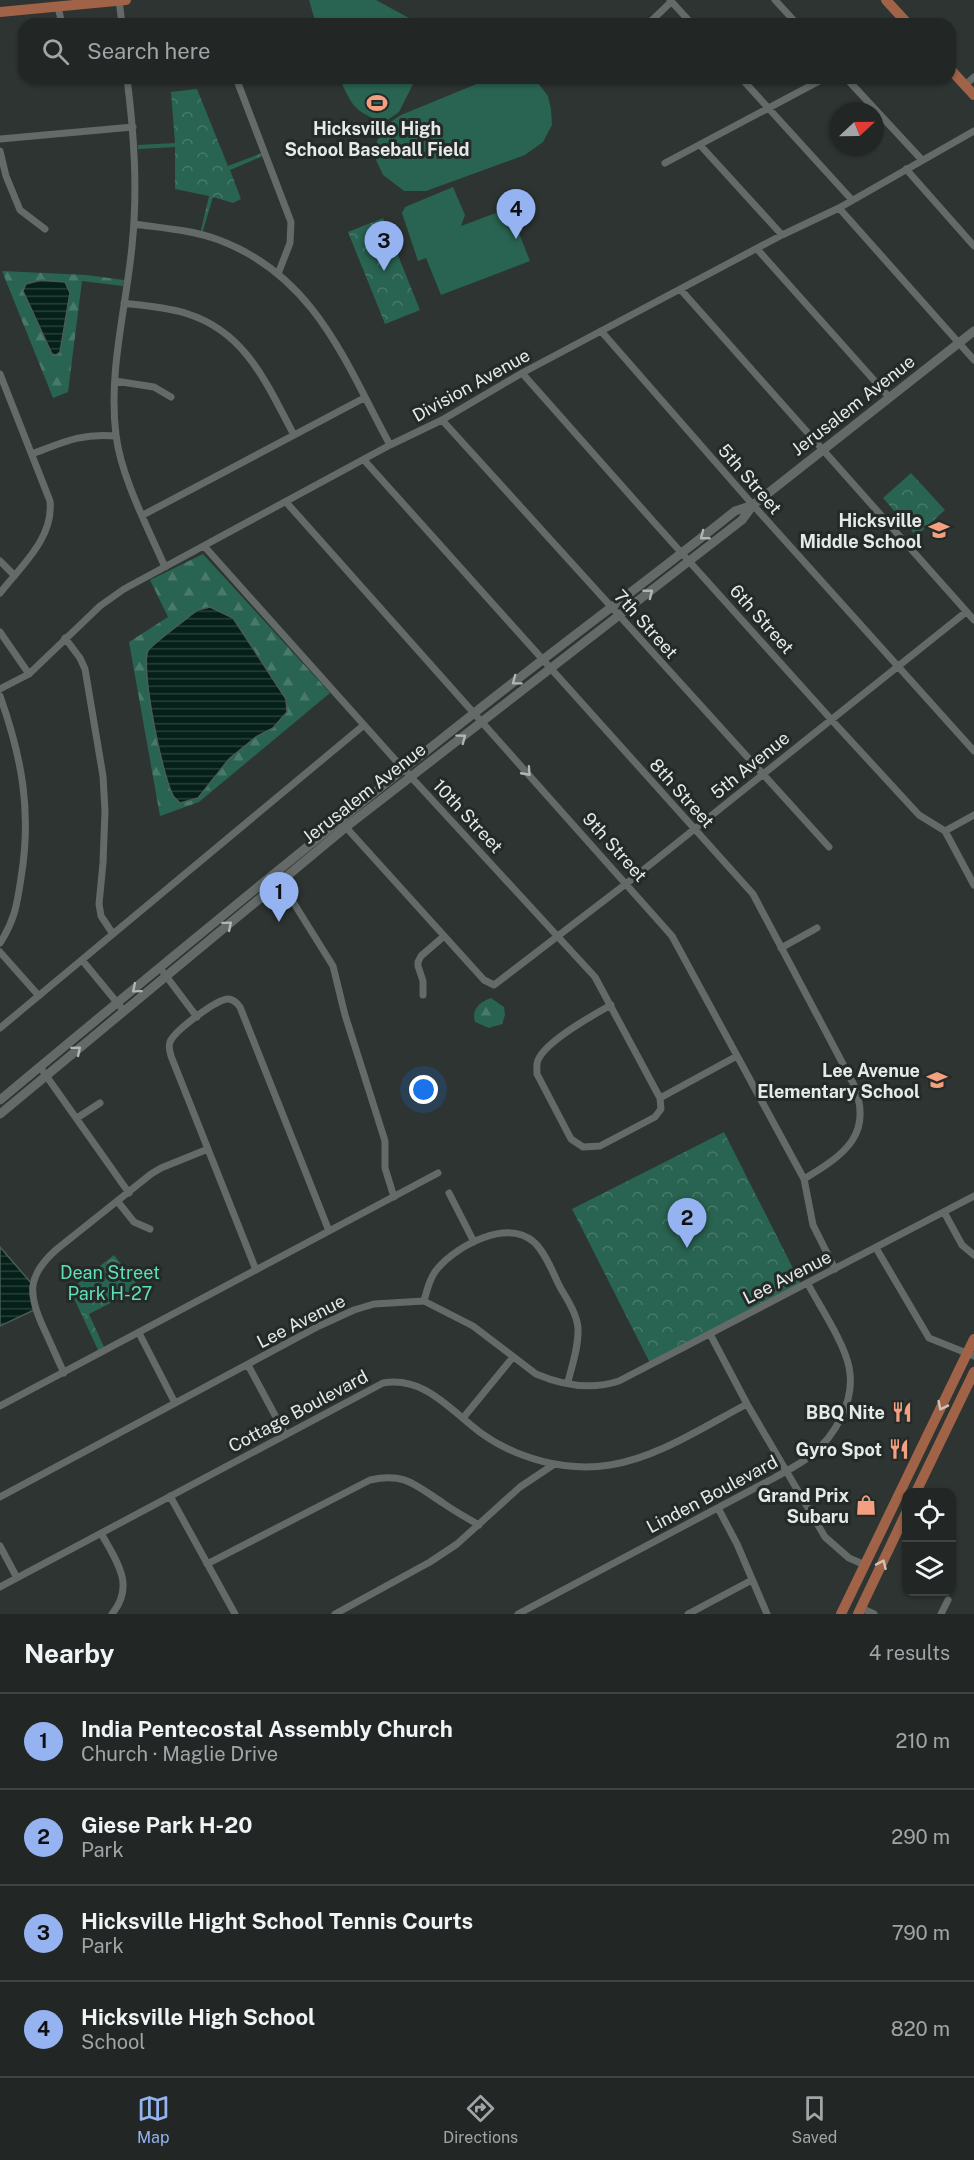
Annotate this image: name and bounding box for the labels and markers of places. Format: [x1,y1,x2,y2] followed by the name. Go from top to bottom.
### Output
[365,91,389,115] sports icon: Hicksville High School Baseball Field
[284,118,470,160] place label: Hicksville High School Baseball Field
[496,190,536,239] pin: 4
[364,222,404,271] pin: 3
[800,510,922,552] place label: Hicksville Middle School
[927,518,951,542] school or university icon: Hicksville Middle School
[260,872,298,922] pin: 1
[757,1060,920,1102] place label: Lee Avenue Elementary School
[925,1068,949,1092] school or university icon: Lee Avenue Elementary School
[668,1198,706,1248] pin: 2
[890,1400,914,1424] restaurant icon: BBQ Nite
[806,1402,885,1423] place label: BBQ Nite
[887,1437,911,1461] restaurant icon: Gyro Spot
[796,1439,882,1460] place label: Gyro Spot
[758,1485,849,1527] place label: Grand Prix Subaru
[854,1493,878,1517] shop icon: Grand Prix Subaru

